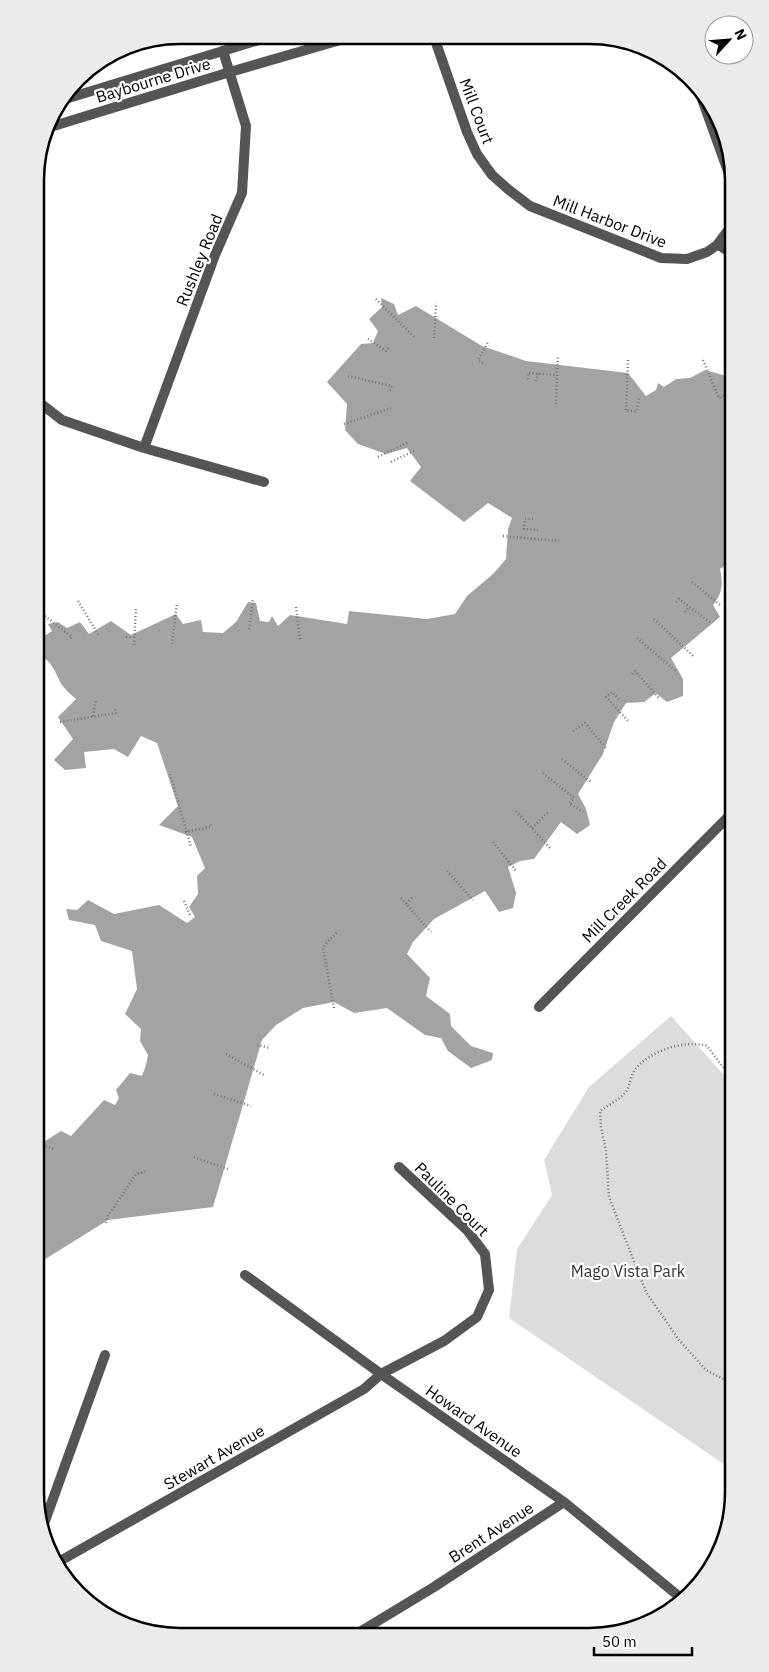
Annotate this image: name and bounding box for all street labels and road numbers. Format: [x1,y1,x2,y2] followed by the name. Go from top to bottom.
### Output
[93,53,213,107] street label: Baybourne Drive
[455,75,499,147] street label: Mill Court
[550,190,670,252] street label: Mill Harbor Drive
[171,211,227,309] street label: Rushley Road
[577,853,671,947] street label: Mill Creek Road
[411,1158,493,1240] street label: Pauline Court
[422,1380,526,1462] street label: Howard Avenue
[160,1420,268,1494] street label: Stewart Avenue
[445,1497,537,1567] street label: Brent Avenue

